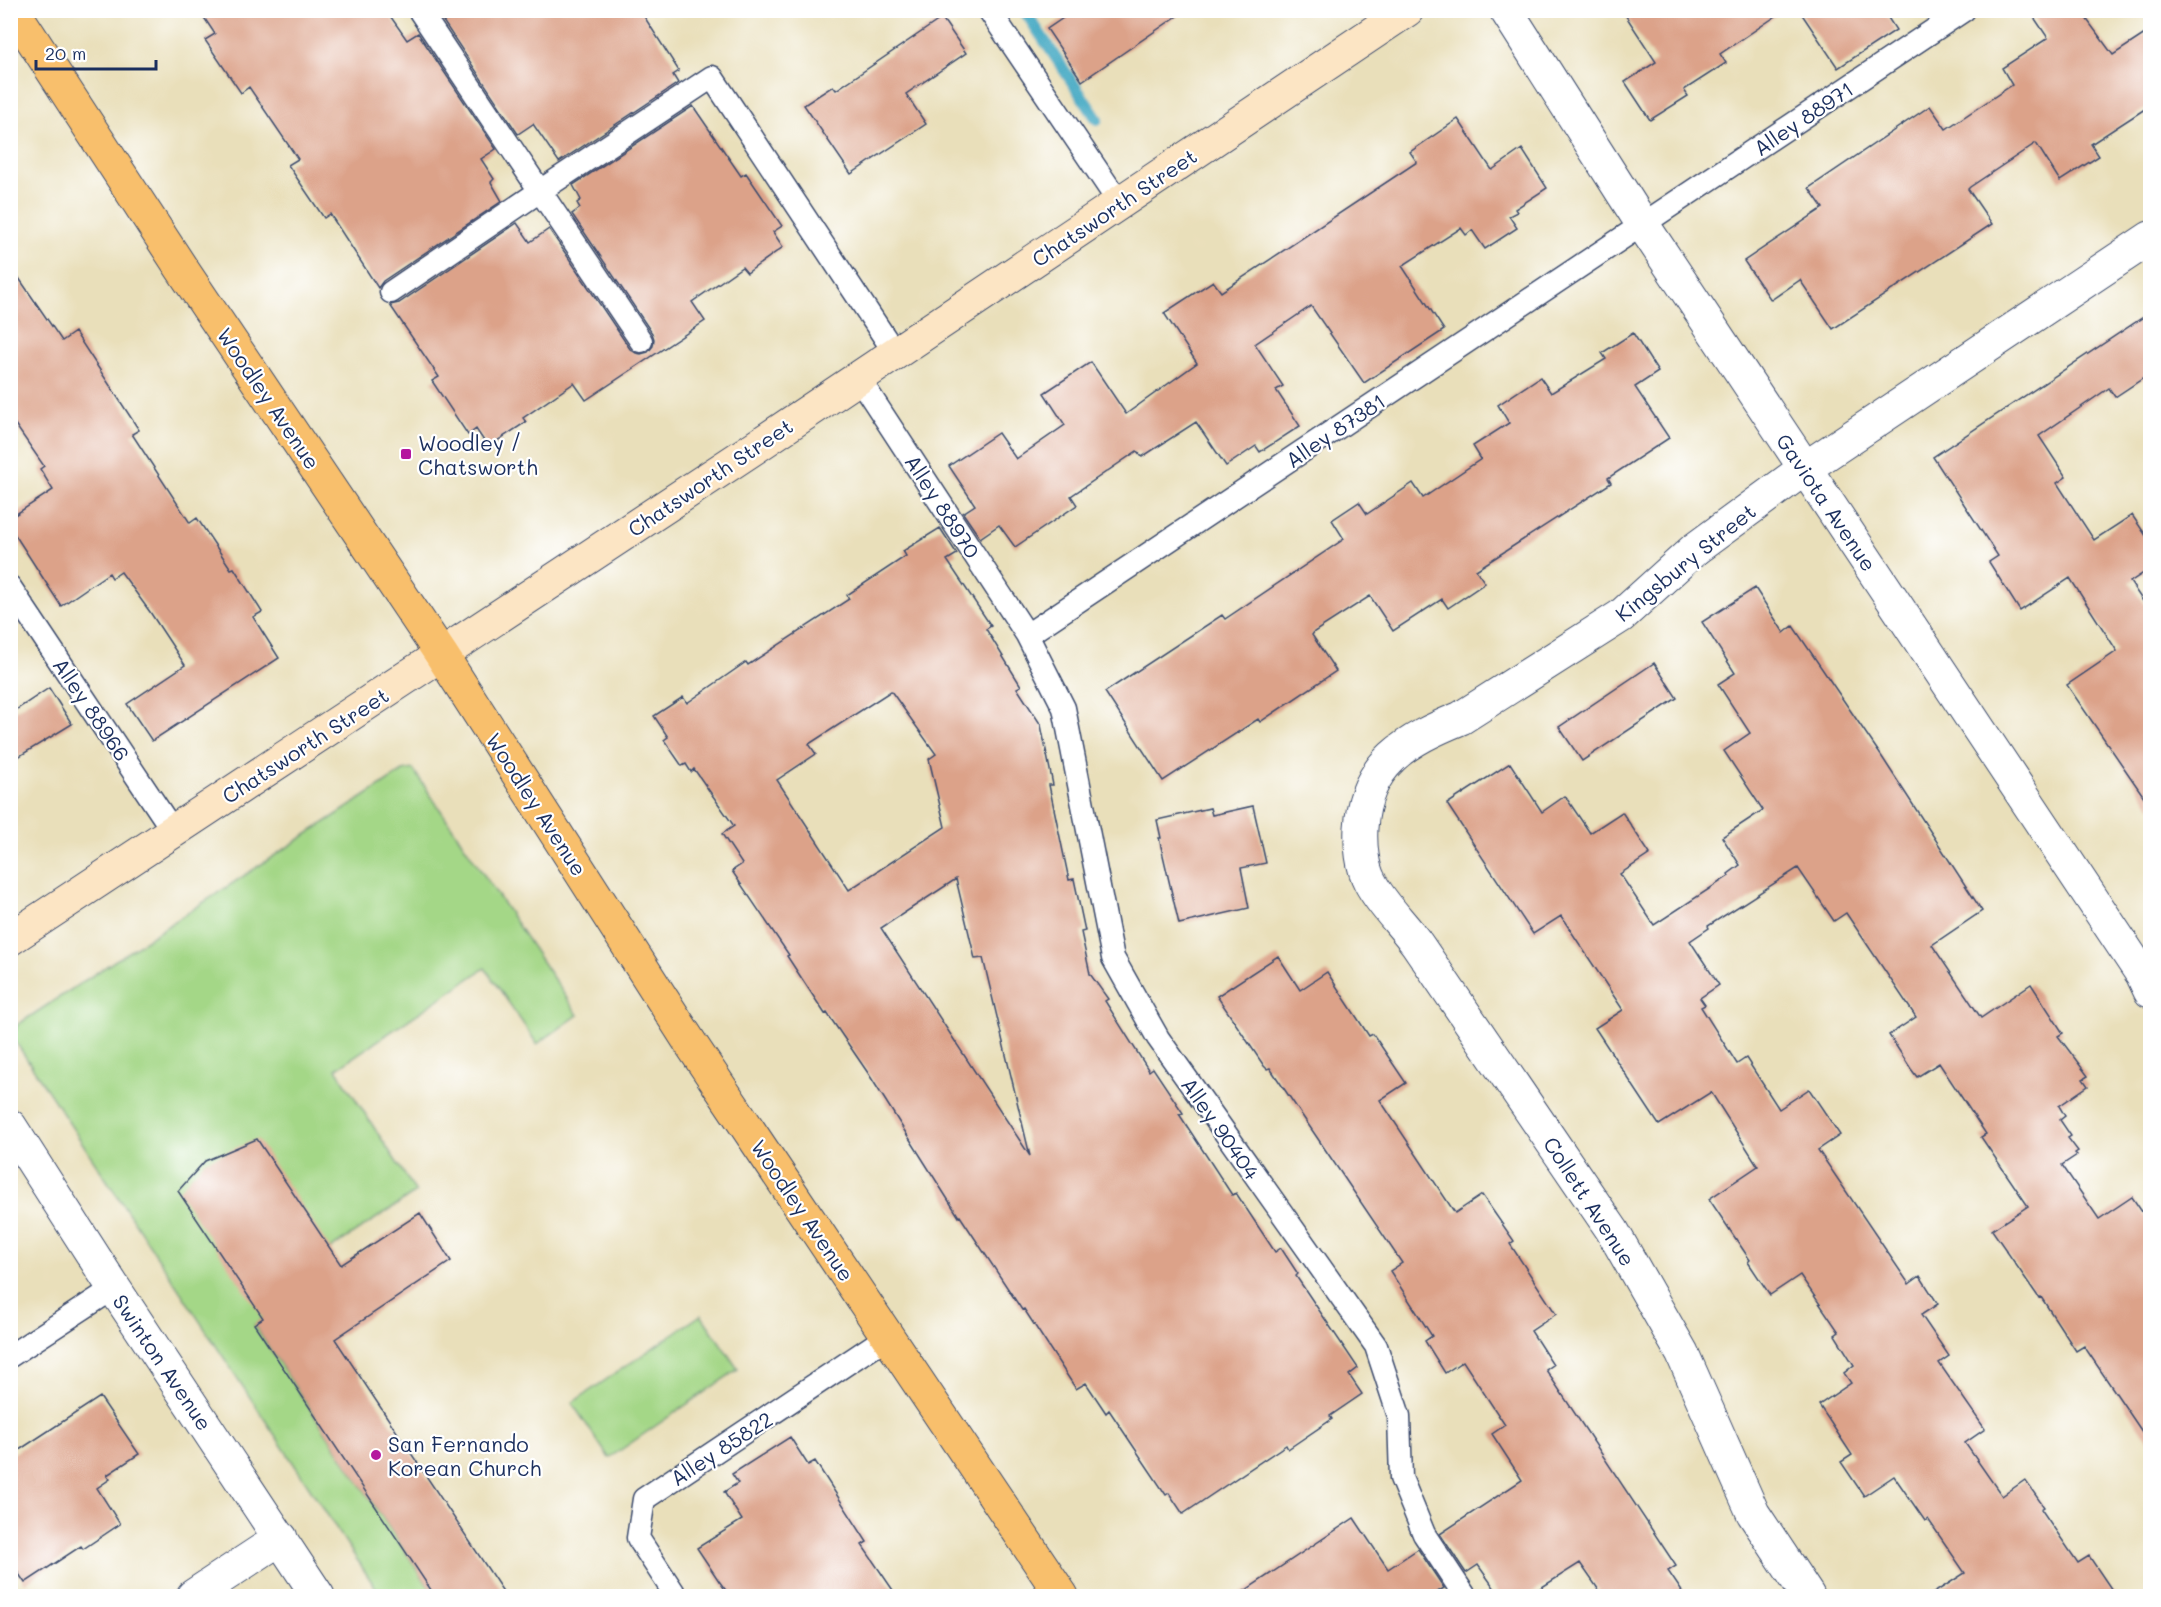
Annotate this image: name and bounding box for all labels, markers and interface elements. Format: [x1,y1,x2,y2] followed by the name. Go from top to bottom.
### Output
[36,33,156,71] scale bar
[45,41,86,65] text: 20 m
[1748,75,1858,161] street label: Alley 88971
[1026,142,1202,272] street label: Chatsworth Street
[212,322,326,474] street label: Woodley Avenue
[1280,387,1390,473] street label: Alley 87381
[622,412,798,542] street label: Chatsworth Street
[1771,428,1883,576] street label: Gaviota Avenue
[418,429,538,480] place label: Woodley / Chatsworth
[399,447,413,461] marker: Woodley / Chatsworth
[899,449,987,563] street label: Alley 88970
[1609,497,1761,627] street label: Kingsbury Street
[48,652,136,766] street label: Alley 88966
[217,681,393,809] street label: Chatsworth Street
[481,727,593,881] street label: Woodley Avenue
[1176,1072,1266,1185] street label: Alley 90404
[1538,1131,1642,1271] street label: Collett Avenue
[746,1134,860,1286] street label: Woodley Avenue
[107,1289,219,1435] street label: Swinton Avenue
[665,1405,777,1491] street label: Alley 85822
[388,1430,541,1481] place label: San Fernando Korean Church
[369,1448,383,1462] marker: San Fernando Korean Church

